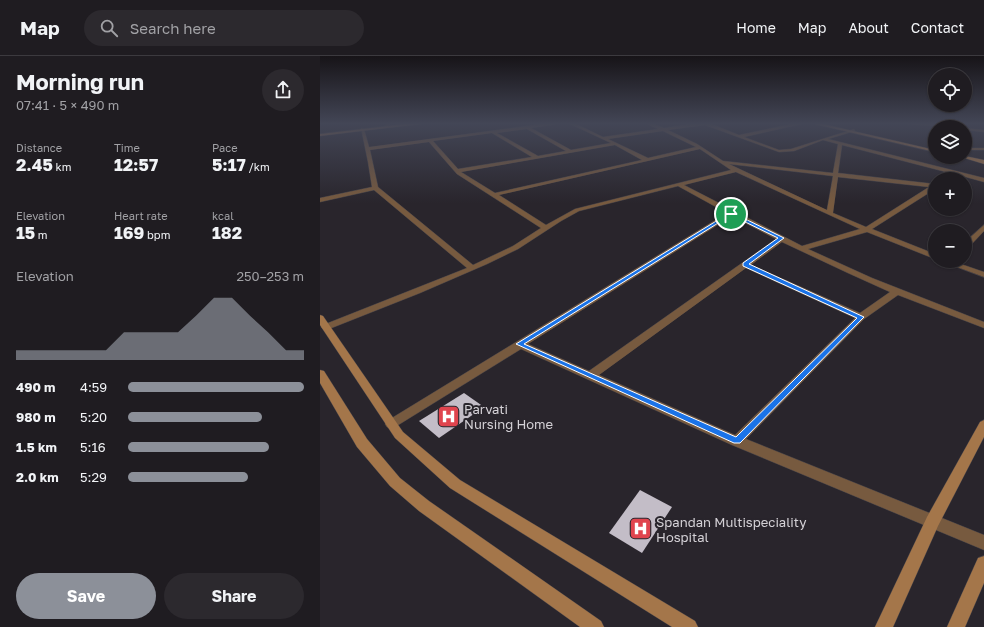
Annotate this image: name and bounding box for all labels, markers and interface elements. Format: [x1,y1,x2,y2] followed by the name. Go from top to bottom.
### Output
[84,10,364,46] search box
[20,16,60,39] text: Map
[98,17,120,39] icon: search
[130,19,216,37] text: Search here
[736,19,776,36] text: Home
[798,19,826,36] text: Map
[848,19,889,36] text: About
[911,19,964,36] text: Contact
[16,68,144,95] text: Morning run
[928,68,972,268] map controls
[928,68,972,112] button: locate
[262,69,304,111] button: share
[16,97,119,113] text: 07:41 · 5 × 490 m
[928,120,972,164] button: layers
[16,141,62,154] text: Distance
[114,141,140,154] text: Time
[212,141,238,154] text: Pace
[16,154,53,175] text: 2.45
[114,154,158,175] text: 12:57
[212,154,246,175] text: 5:17
[53,160,72,173] text: km
[246,160,270,173] text: /km
[928,172,972,216] button: +
[714,197,748,231] pin
[720,203,742,225] icon: arrive
[16,209,65,222] text: Elevation
[114,209,168,222] text: Heart rate
[212,209,234,222] text: kcal
[16,222,35,243] text: 15
[114,222,144,243] text: 169
[212,222,242,243] text: 182
[928,224,972,268] button: −
[35,228,48,241] text: m
[144,228,170,241] text: bpm
[16,268,74,284] text: Elevation
[237,268,304,284] text: 250–253 m
[16,379,55,395] text: 490 m
[80,379,107,395] text: 4:59
[464,401,553,432] place label: Parvati Nursing Home
[435,403,461,429] hospital icon: Parvati Nursing Home
[16,409,56,425] text: 980 m
[80,409,107,425] text: 5:20
[16,439,57,455] text: 1.5 km
[80,439,106,455] text: 5:16
[16,469,59,485] text: 2.0 km
[80,469,107,485] text: 5:29
[656,514,807,545] place label: Spandan Multispeciality Hospital
[628,516,654,542] hospital icon: Spandan Multispeciality Hospital
[16,573,156,619] button: Save
[164,573,304,619] button: Share

